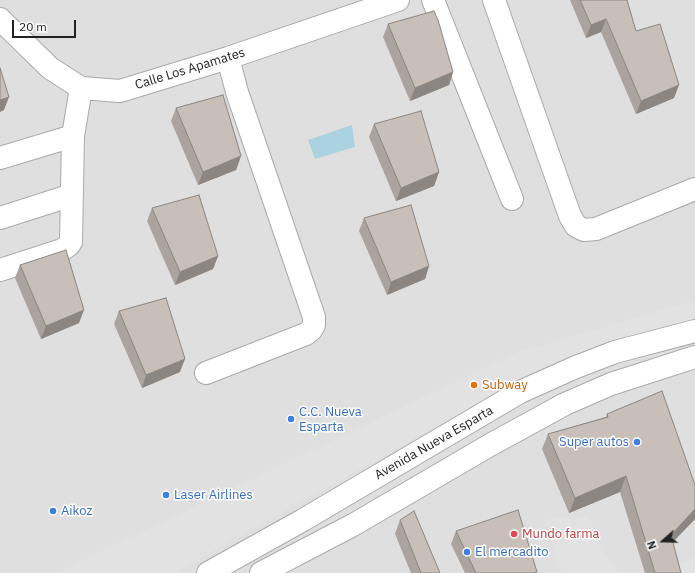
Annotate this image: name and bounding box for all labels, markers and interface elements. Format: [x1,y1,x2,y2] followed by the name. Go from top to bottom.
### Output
[14,12,78,38] scale bar
[19,19,47,34] text: 20 m
[133,45,247,93] street label: Calle Los Apamates
[482,377,528,393] place label: Subway
[469,380,479,390] marker: Subway
[372,403,496,483] street label: Avenida Nueva Esparta
[299,404,362,435] place label: C.C. Nueva Esparta
[286,414,296,424] marker: C.C. Nueva Esparta
[559,434,629,450] place label: Super autos
[632,437,642,447] marker: Super autos
[174,487,253,503] place label: Laser Airlines
[161,490,171,500] marker: Laser Airlines
[61,503,92,519] place label: Aikoz
[48,506,58,516] marker: Aikoz
[643,521,683,561] north arrow
[522,526,599,542] place label: Mundo farma
[509,529,519,539] marker: Mundo farma
[644,539,660,551] text: N
[475,544,548,560] place label: El mercadito
[462,547,472,557] marker: El mercadito

